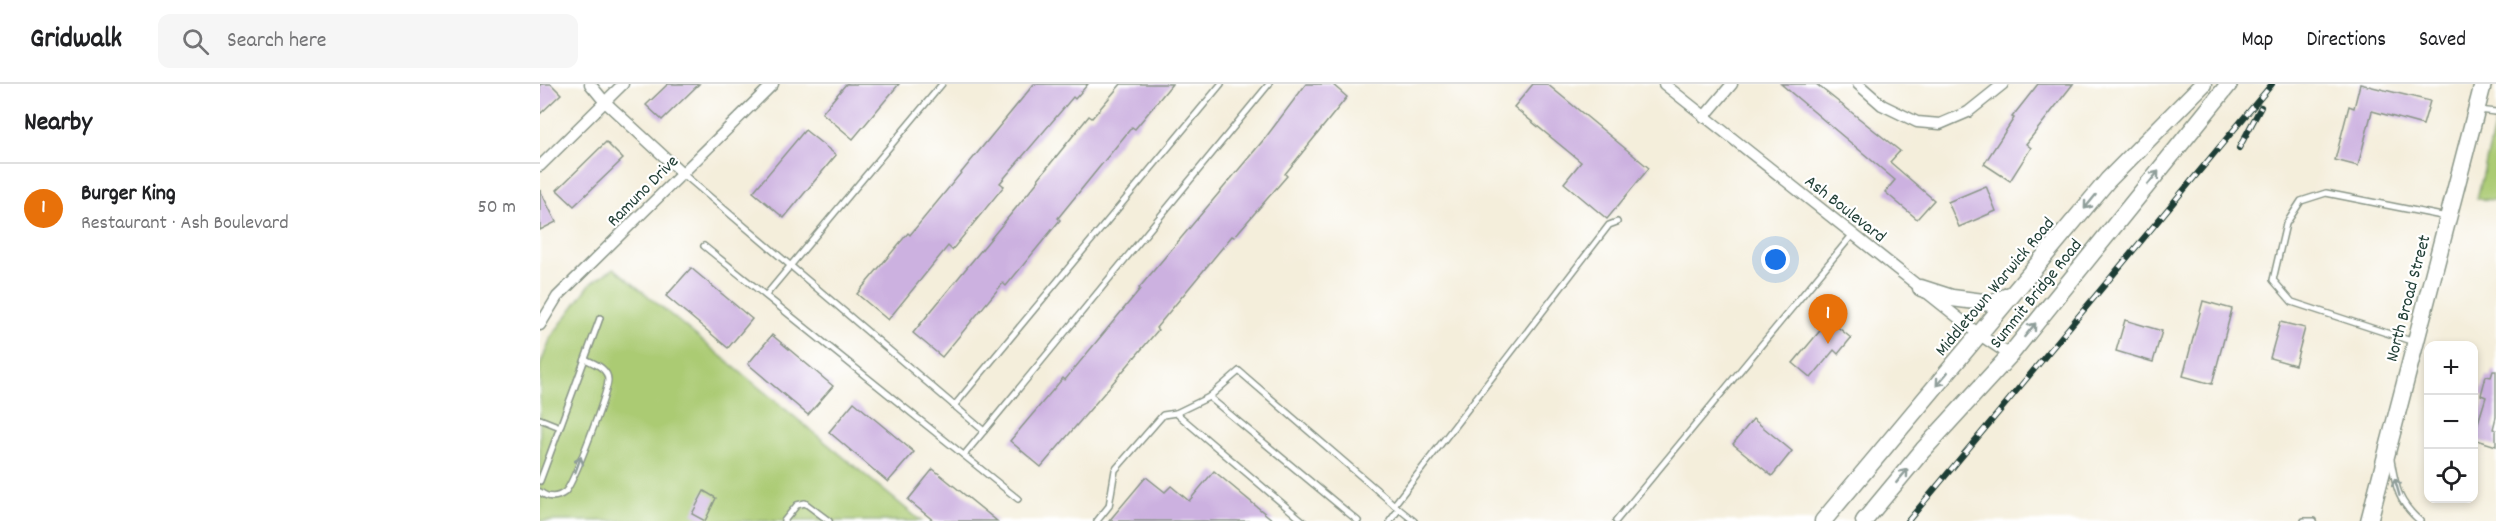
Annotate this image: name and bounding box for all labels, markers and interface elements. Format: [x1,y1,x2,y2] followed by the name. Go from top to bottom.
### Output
[158,14,578,68] search box
[30,21,122,61] text: Gridwalk
[179,25,212,58] icon: search
[227,26,327,57] text: Search here
[2242,26,2273,56] text: Map
[2306,26,2386,56] text: Directions
[2419,26,2466,56] text: Saved
[24,105,92,142] text: Nearby
[602,150,685,233] street label: Ramuno Drive
[1798,170,1891,250] street label: Ash Boulevard
[2146,171,2160,186] one-way arrow
[81,179,176,210] text: Burger King
[41,194,46,222] text: 1
[478,194,516,222] text: 50 m
[2083,194,2096,210] one-way arrow
[81,210,289,238] text: Restaurant · Ash Boulevard
[1930,213,2062,362] street label: Middletown Warwick Road
[2380,232,2438,365] street label: North Broad Street
[1985,234,2089,355] street label: Summit Bridge Road
[1761,245,1790,274] your location
[1808,294,1848,344] pin: 1
[2024,322,2037,338] one-way arrow
[2424,341,2478,503] map controls
[2424,341,2478,395] button: +
[1935,371,1949,386] one-way arrow
[2424,395,2478,449] button: −
[2424,449,2478,503] button: locate
[574,456,585,475] one-way arrow
[1895,468,1908,484] one-way arrow
[2391,478,2402,497] one-way arrow

